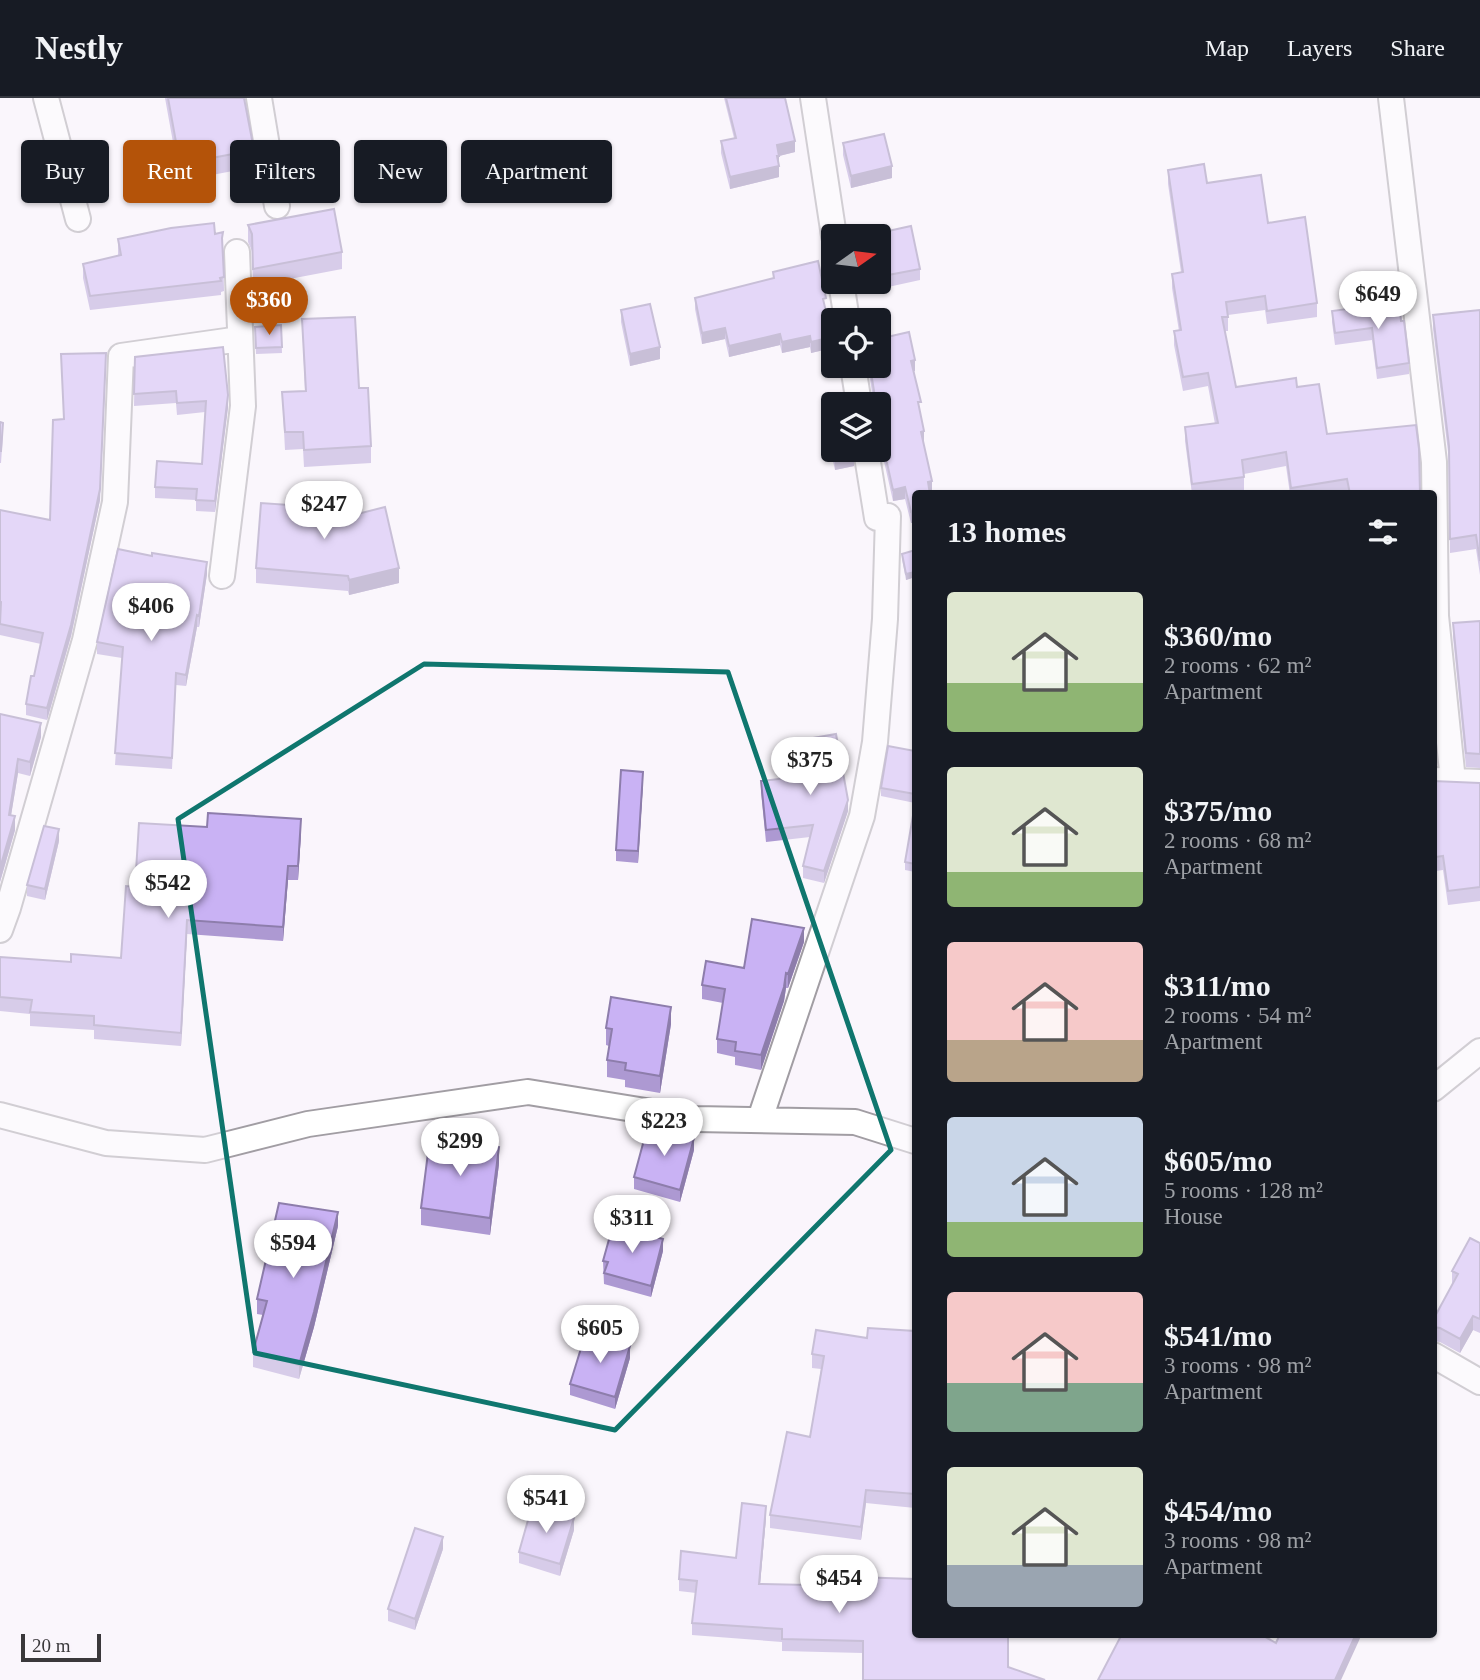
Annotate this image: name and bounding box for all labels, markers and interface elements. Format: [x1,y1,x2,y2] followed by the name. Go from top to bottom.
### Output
[35,30,123,66] text: Nestly
[1205,35,1249,61] text: Map
[1287,35,1352,61] text: Layers
[1390,35,1445,61] text: Share
[21,140,109,203] chip: Buy
[123,140,216,203] chip: Rent
[230,140,340,203] chip: Filters
[354,140,447,203] chip: New
[461,140,612,203] chip: Apartment
[821,224,891,294] north arrow
[821,224,891,462] map controls
[1337,272,1419,331] pin: $649
[228,278,310,337] pin: $360
[1355,281,1401,306] text: $649
[246,287,292,312] text: $360
[821,308,891,378] button: locate
[821,392,891,462] button: layers
[283,482,365,541] pin: $247
[301,491,347,516] text: $247
[1364,513,1402,551] icon: filters
[947,515,1066,548] text: 13 homes
[110,584,192,643] pin: $406
[128,593,174,618] text: $406
[1164,619,1272,652] text: $360/mo
[1003,620,1087,704] icon: home
[1164,653,1311,678] text: 2 rooms · 62 m²
[1164,679,1262,704] text: Apartment
[769,738,851,797] pin: $375
[787,747,833,772] text: $375
[1164,794,1272,827] text: $375/mo
[1003,795,1087,879] icon: home
[1164,828,1311,853] text: 2 rooms · 68 m²
[1164,854,1262,879] text: Apartment
[127,860,209,920] pin: $542
[145,870,191,895] text: $542
[1164,969,1271,1002] text: $311/mo
[1003,970,1087,1054] icon: home
[1164,1003,1311,1028] text: 2 rooms · 54 m²
[1164,1029,1262,1054] text: Apartment
[623,1098,705,1158] pin: $223
[641,1108,687,1133] text: $223
[419,1118,501,1178] pin: $299
[437,1128,483,1153] text: $299
[1164,1144,1272,1177] text: $605/mo
[1003,1145,1087,1229] icon: home
[1164,1178,1323,1203] text: 5 rooms · 128 m²
[591,1196,673,1255] pin: $311
[1164,1204,1223,1229] text: House
[610,1205,654,1230] text: $311
[252,1220,334,1280] pin: $594
[270,1230,316,1255] text: $594
[559,1306,641,1365] pin: $605
[577,1315,623,1340] text: $605
[1164,1319,1272,1352] text: $541/mo
[1003,1320,1087,1404] icon: home
[1164,1353,1311,1378] text: 3 rooms · 98 m²
[1164,1379,1262,1404] text: Apartment
[505,1476,587,1535] pin: $541
[523,1485,569,1510] text: $541
[1164,1494,1272,1527] text: $454/mo
[1003,1495,1087,1579] icon: home
[1164,1528,1311,1553] text: 3 rooms · 98 m²
[1164,1554,1262,1579] text: Apartment
[798,1556,880,1615] pin: $454
[816,1565,862,1590] text: $454
[21,1631,102,1663] scale bar
[32,1635,71,1656] text: 20 m

